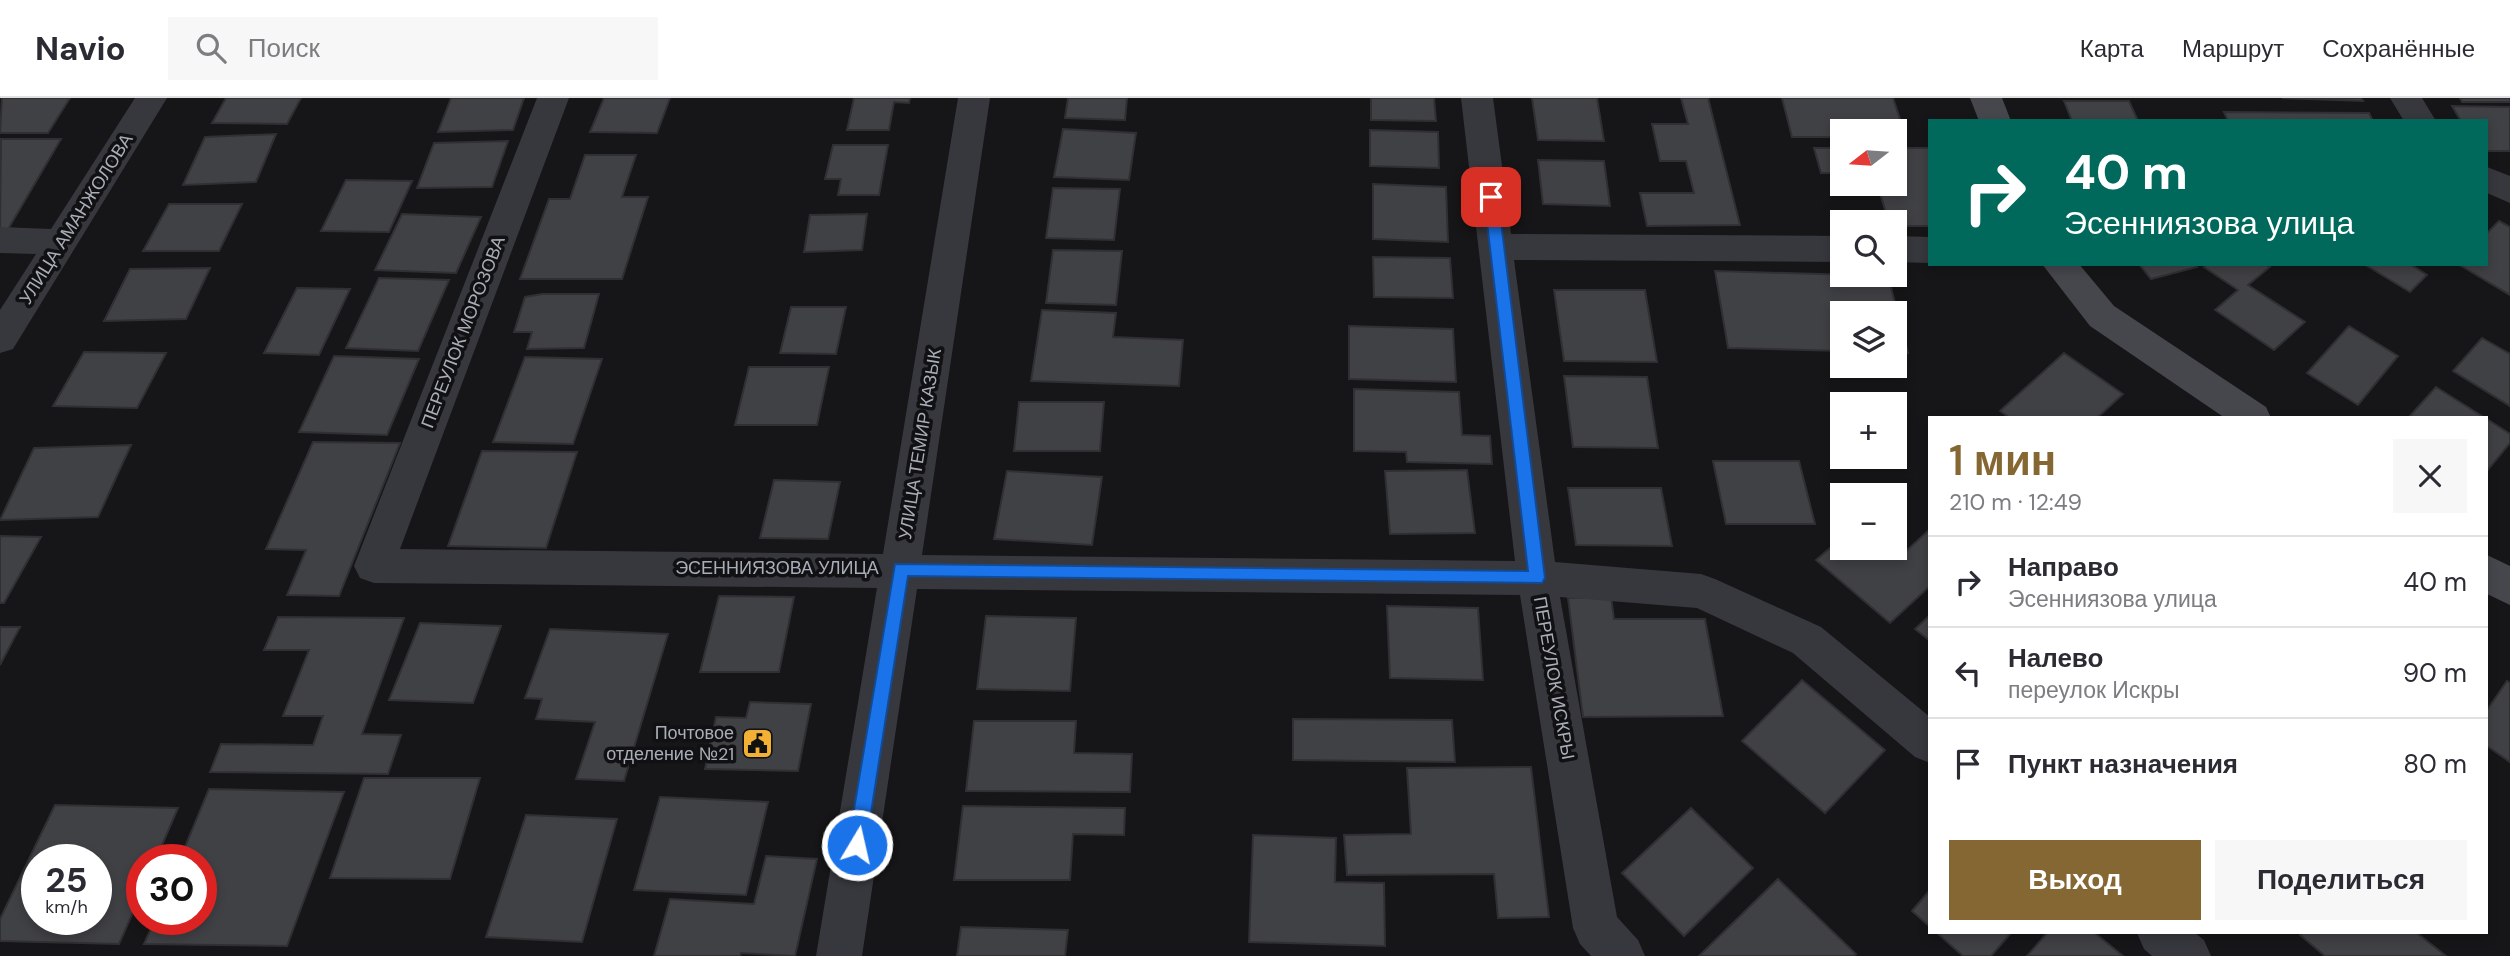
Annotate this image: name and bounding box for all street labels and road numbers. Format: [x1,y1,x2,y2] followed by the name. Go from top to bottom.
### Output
[14,129,138,309] street label: УЛИЦА АМАНЖОЛОВА
[415,233,511,431] street label: ПЕРЕУЛОК МОРОЗОВА
[893,346,947,541] street label: УЛИЦА ТЕМИР КАЗЫК
[675,556,879,580] street label: ЭСЕННИЯЗОВА УЛИЦА
[1528,595,1580,761] street label: ПЕРЕУЛОК ИСКРЫ

